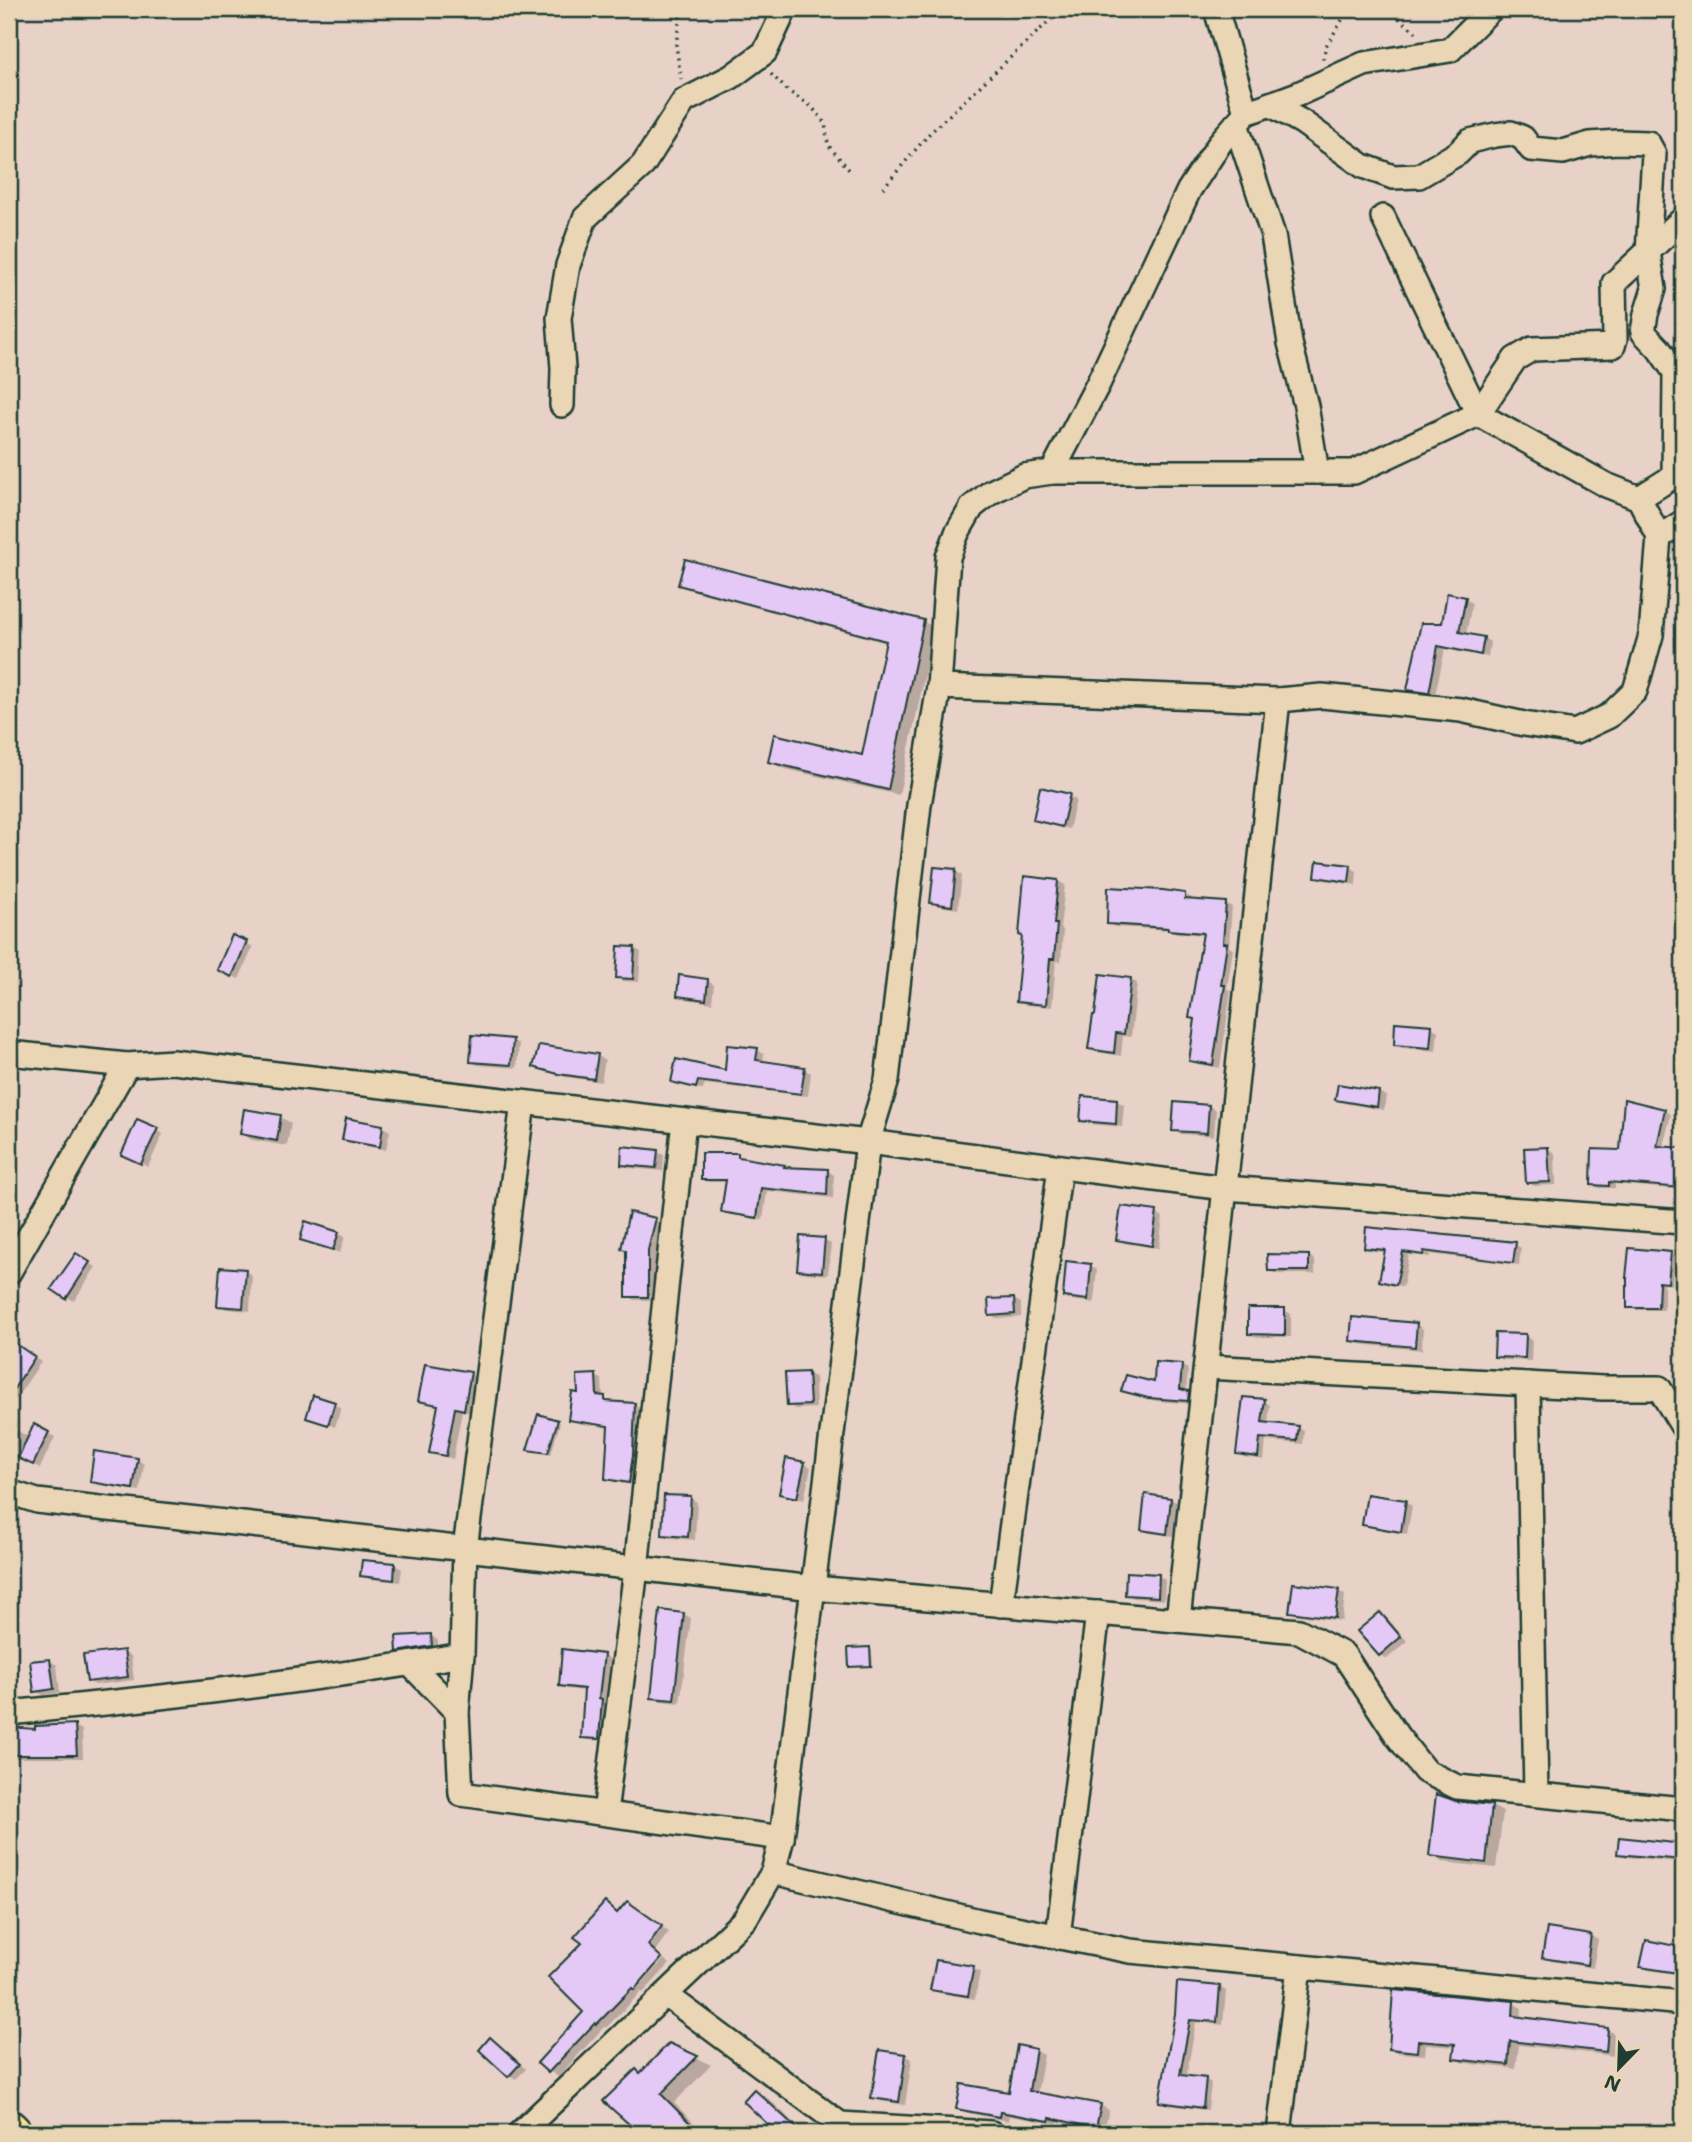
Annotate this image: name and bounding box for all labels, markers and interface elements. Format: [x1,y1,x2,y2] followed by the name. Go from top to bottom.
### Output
[1584,2034,1654,2104] north arrow
[1601,2069,1624,2098] text: N

